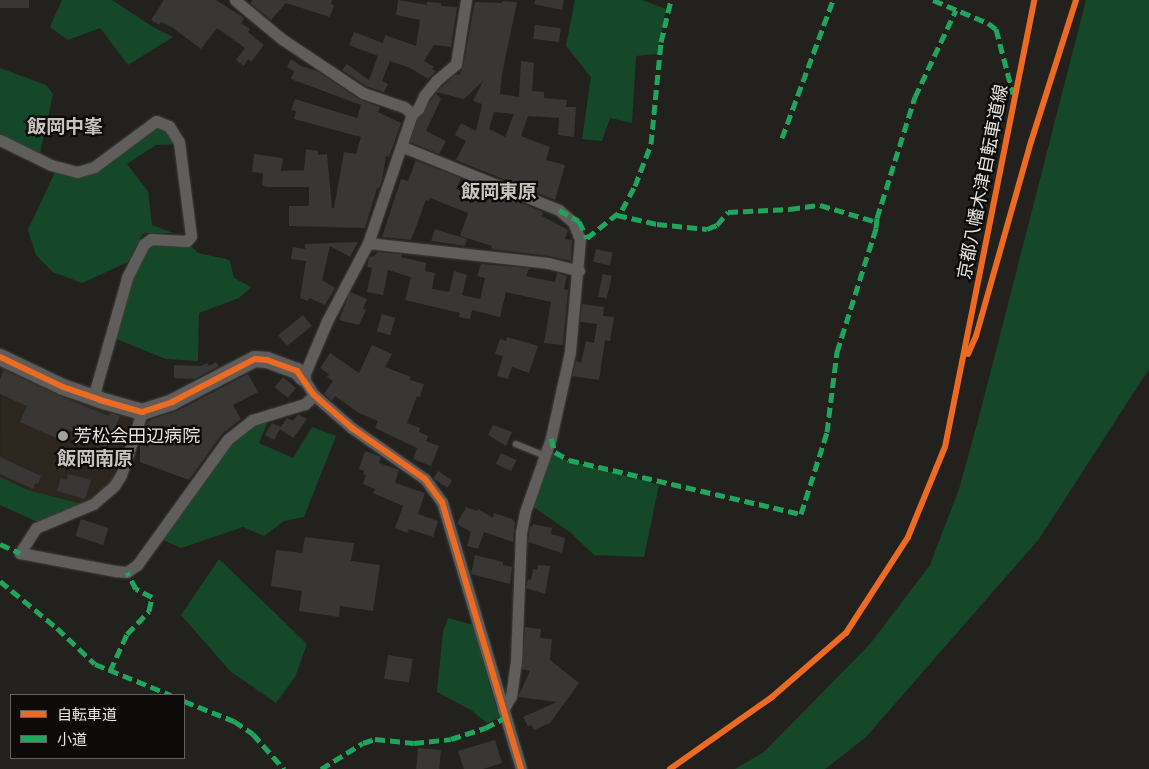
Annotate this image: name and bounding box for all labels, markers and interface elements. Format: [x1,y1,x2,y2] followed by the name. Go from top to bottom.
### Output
[954,83,1012,281] street label: 京都八幡木津自転車道線
[27,116,103,138] district label: 飯岡中峯
[461,181,537,203] district label: 飯岡東原
[74,425,200,447] place label: 芳松会田辺病院
[56,429,70,443] marker: 芳松会田辺病院
[57,448,133,470] district label: 飯岡南原
[10,694,185,759] legend
[57,706,117,724] text: 自転車道
[57,731,87,749] text: 小道

